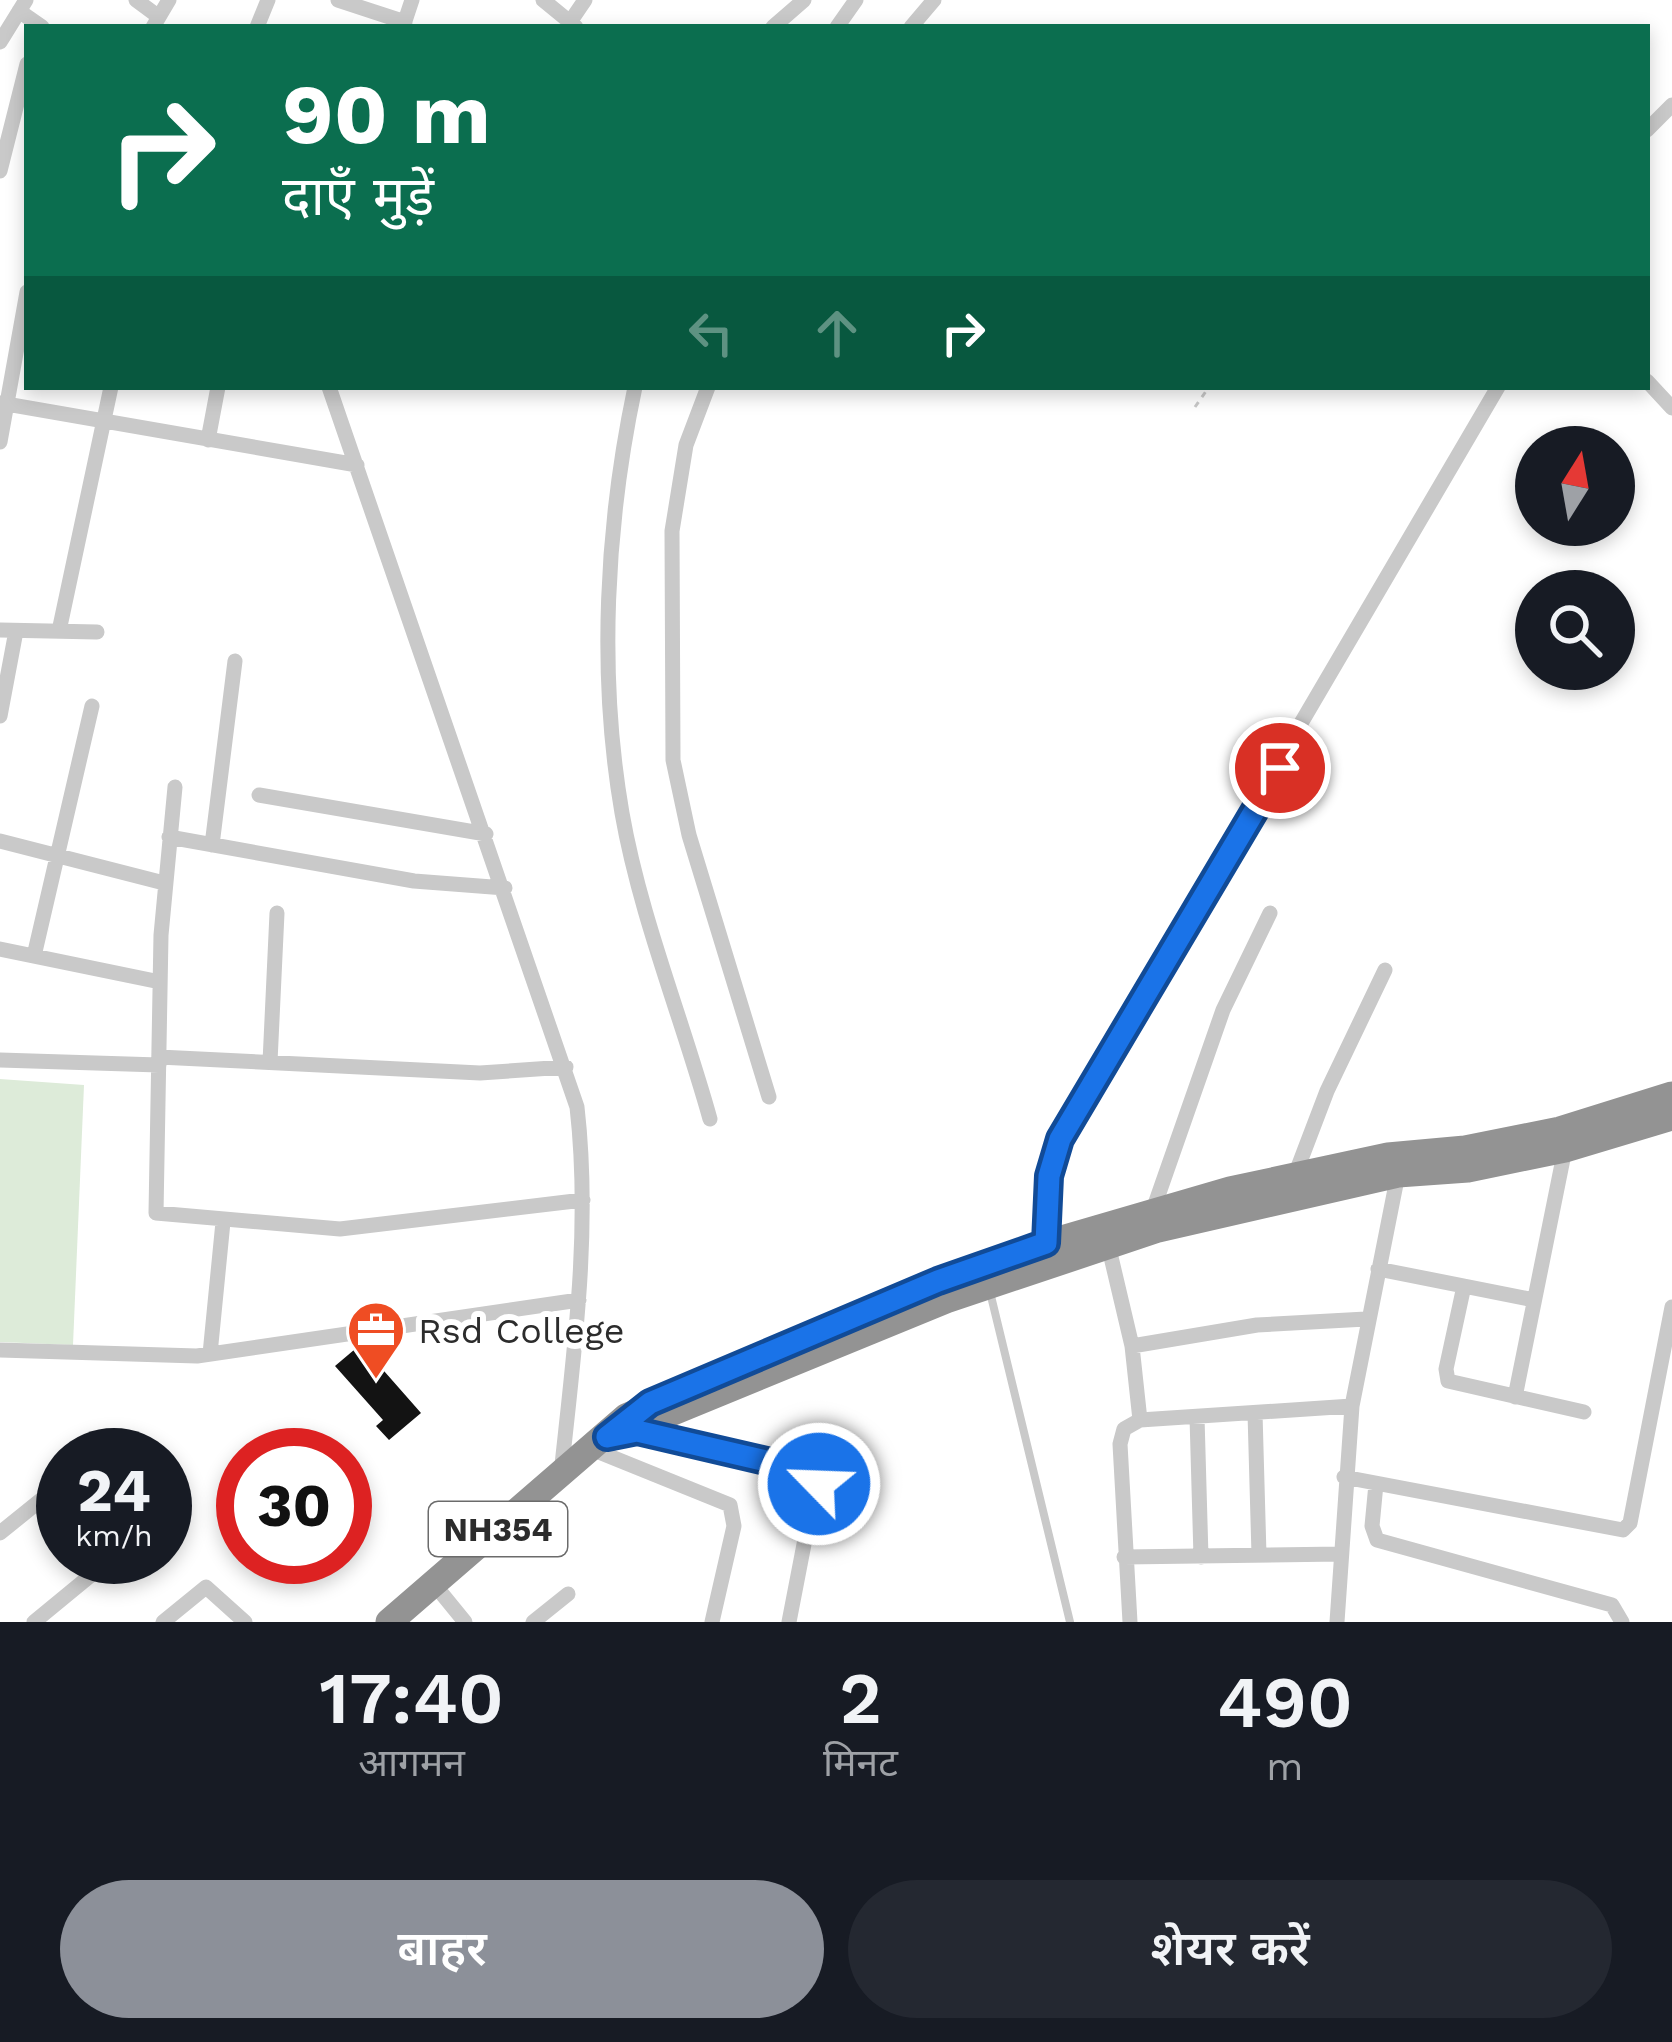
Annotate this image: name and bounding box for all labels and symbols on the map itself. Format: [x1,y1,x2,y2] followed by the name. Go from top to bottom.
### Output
[1515,426,1635,546] north arrow
[1229,717,1331,819] pin
[345,1299,407,1381] office icon: Rsd College
[418,1310,625,1352] place label: Rsd College
[756,1421,882,1547] position arrow
[216,1428,372,1584] speed limit sign: 30
[429,1502,567,1556] road number: NH354

